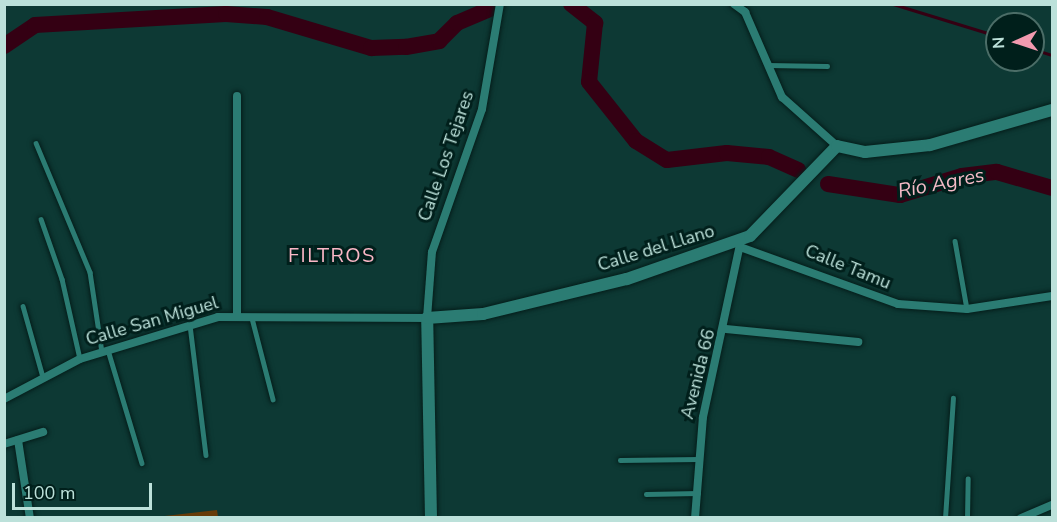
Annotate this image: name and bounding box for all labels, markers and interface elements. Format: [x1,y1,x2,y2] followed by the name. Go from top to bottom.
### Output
[985,12,1045,72] north arrow
[988,36,1010,49] text: N
[414,88,478,224] street label: Calle Los Tejares
[896,163,986,203] water label: Río Agres
[595,220,717,276] street label: Calle del Llano
[802,240,894,294] street label: Calle Tamu
[288,243,376,267] district label: FILTROS
[83,292,221,350] street label: Calle San Miguel
[676,327,720,421] street label: Avenida 66
[15,471,154,509] scale bar
[23,481,75,505] text: 100 m

